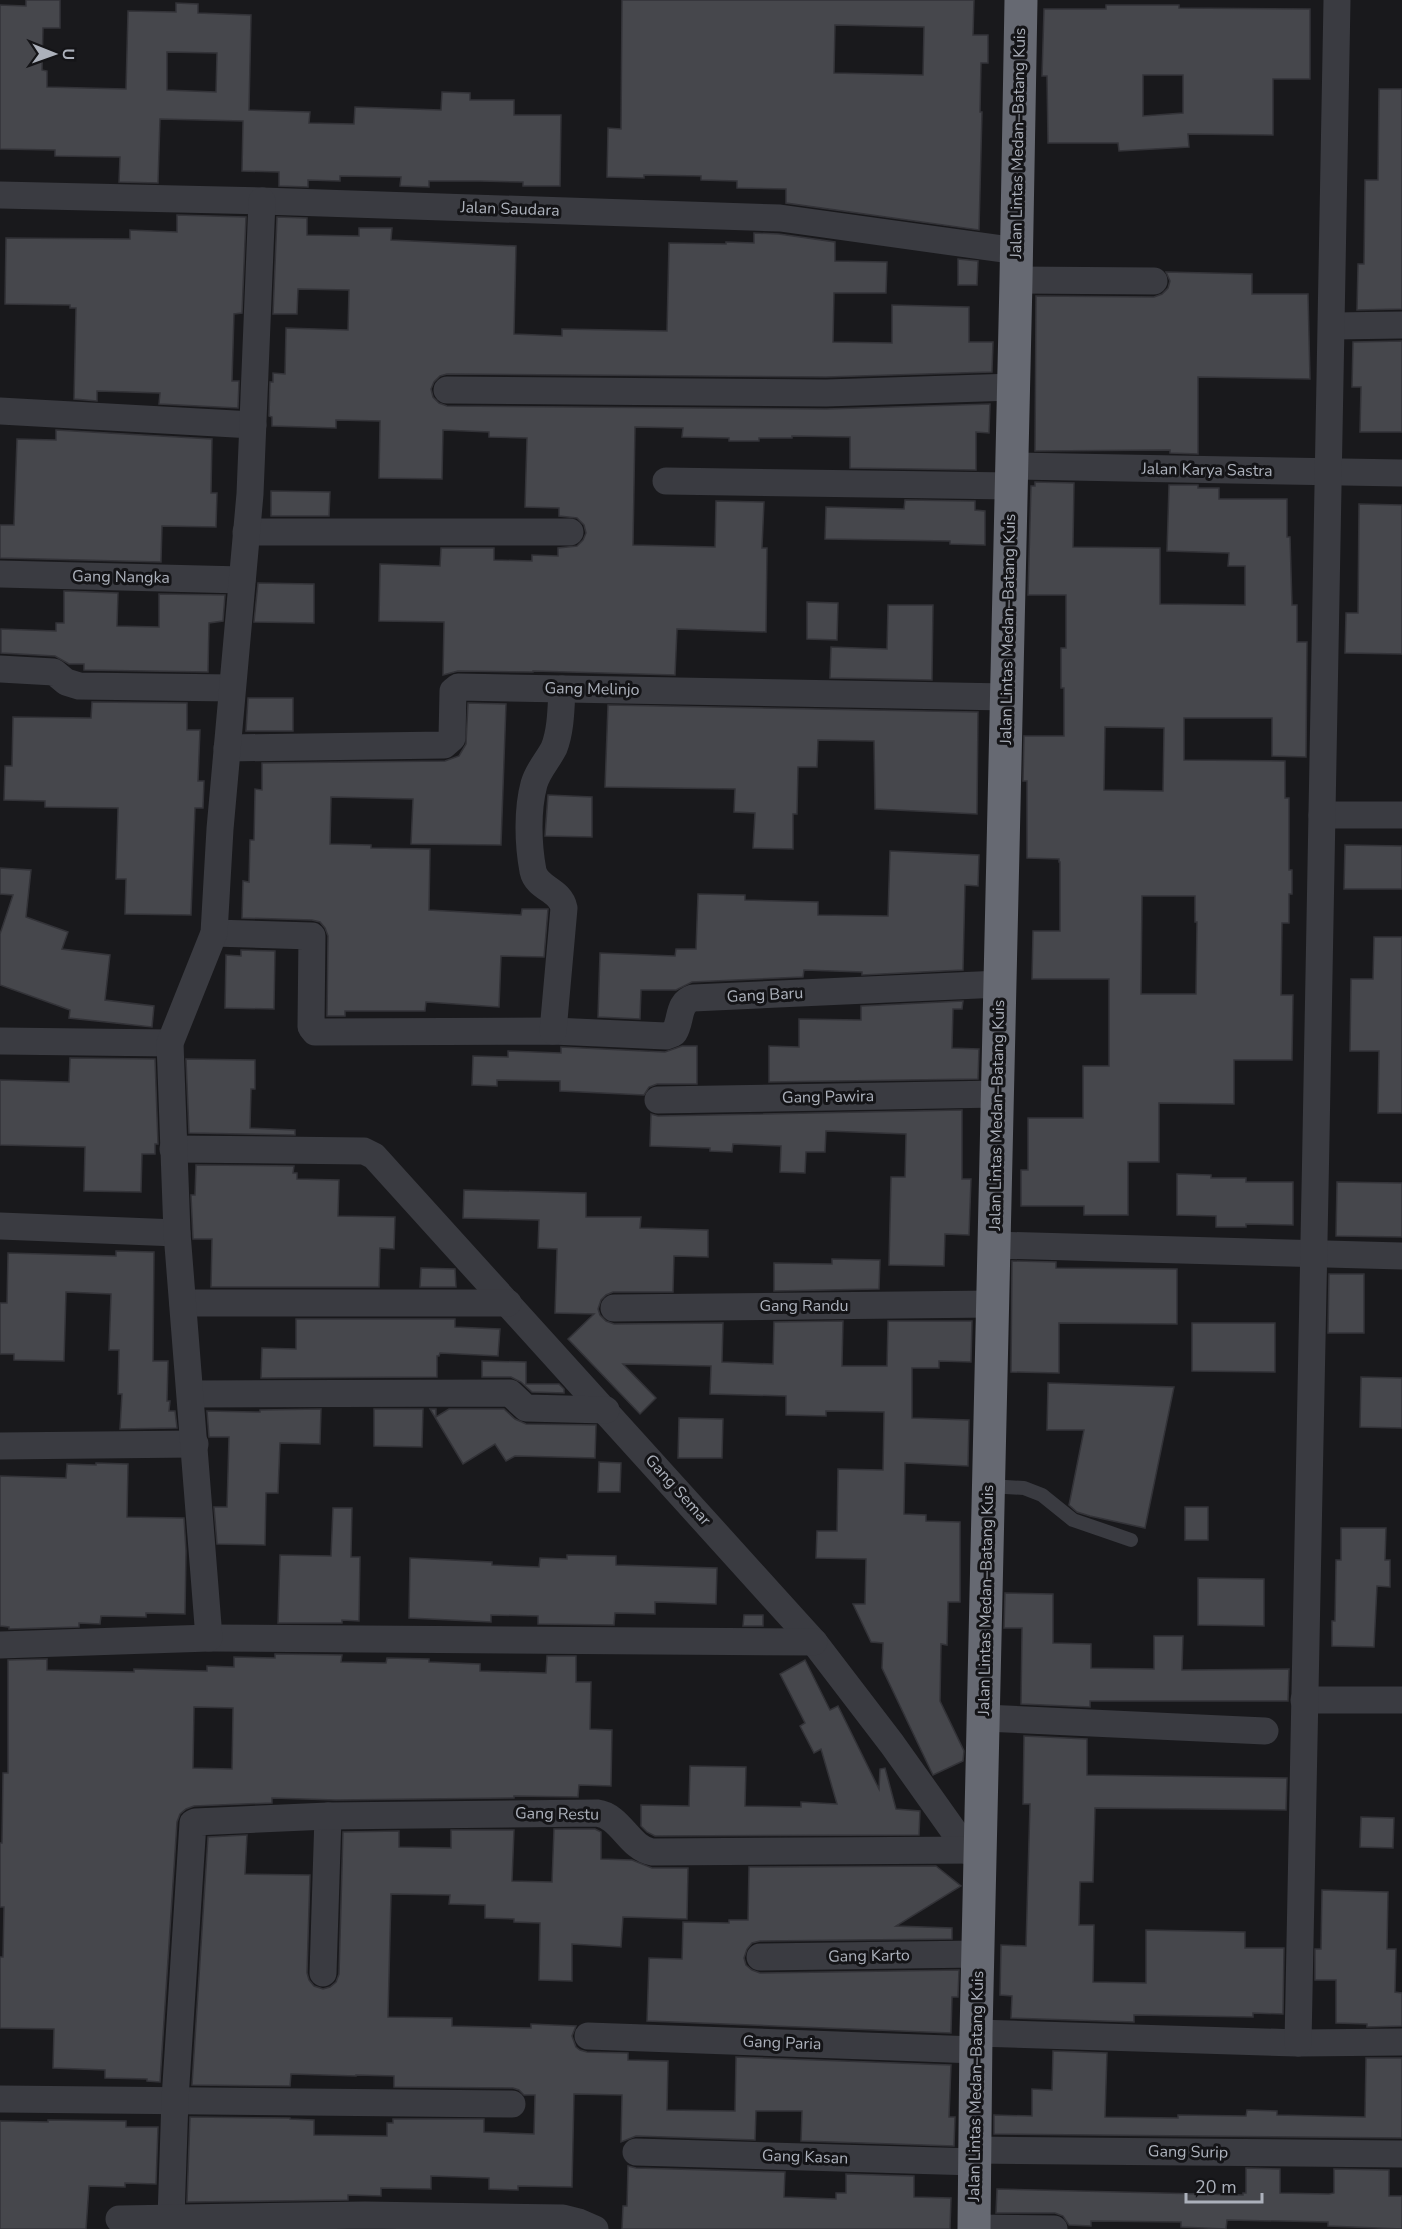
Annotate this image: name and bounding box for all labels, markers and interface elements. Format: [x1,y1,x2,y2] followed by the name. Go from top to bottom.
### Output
[24,24,84,84] north arrow
[1005,27,1031,260] street label: Jalan Lintas Medan–Batang Kuis
[57,48,79,60] text: U
[459,196,560,222] street label: Jalan Saudara
[1140,458,1273,482] street label: Jalan Karya Sastra
[995,513,1021,746] street label: Jalan Lintas Medan–Batang Kuis
[72,565,170,589] street label: Gang Nangka
[544,677,640,701] street label: Gang Melinjo
[726,982,804,1008] street label: Gang Baru
[984,999,1010,1232] street label: Jalan Lintas Medan–Batang Kuis
[782,1085,874,1109] street label: Gang Pawira
[759,1295,849,1317] street label: Gang Randu
[640,1450,716,1531] street label: Gang Semar
[973,1484,999,1717] street label: Jalan Lintas Medan–Batang Kuis
[515,1802,599,1826] street label: Gang Restu
[828,1944,910,1968] street label: Gang Karto
[963,1970,989,2203] street label: Jalan Lintas Medan–Batang Kuis
[742,2031,822,2055] street label: Gang Paria
[1148,2140,1228,2164] street label: Gang Surip
[761,2144,849,2170] street label: Gang Kasan
[1186,2166,1262,2204] scale bar
[1195,2175,1237,2199] text: 20 m

